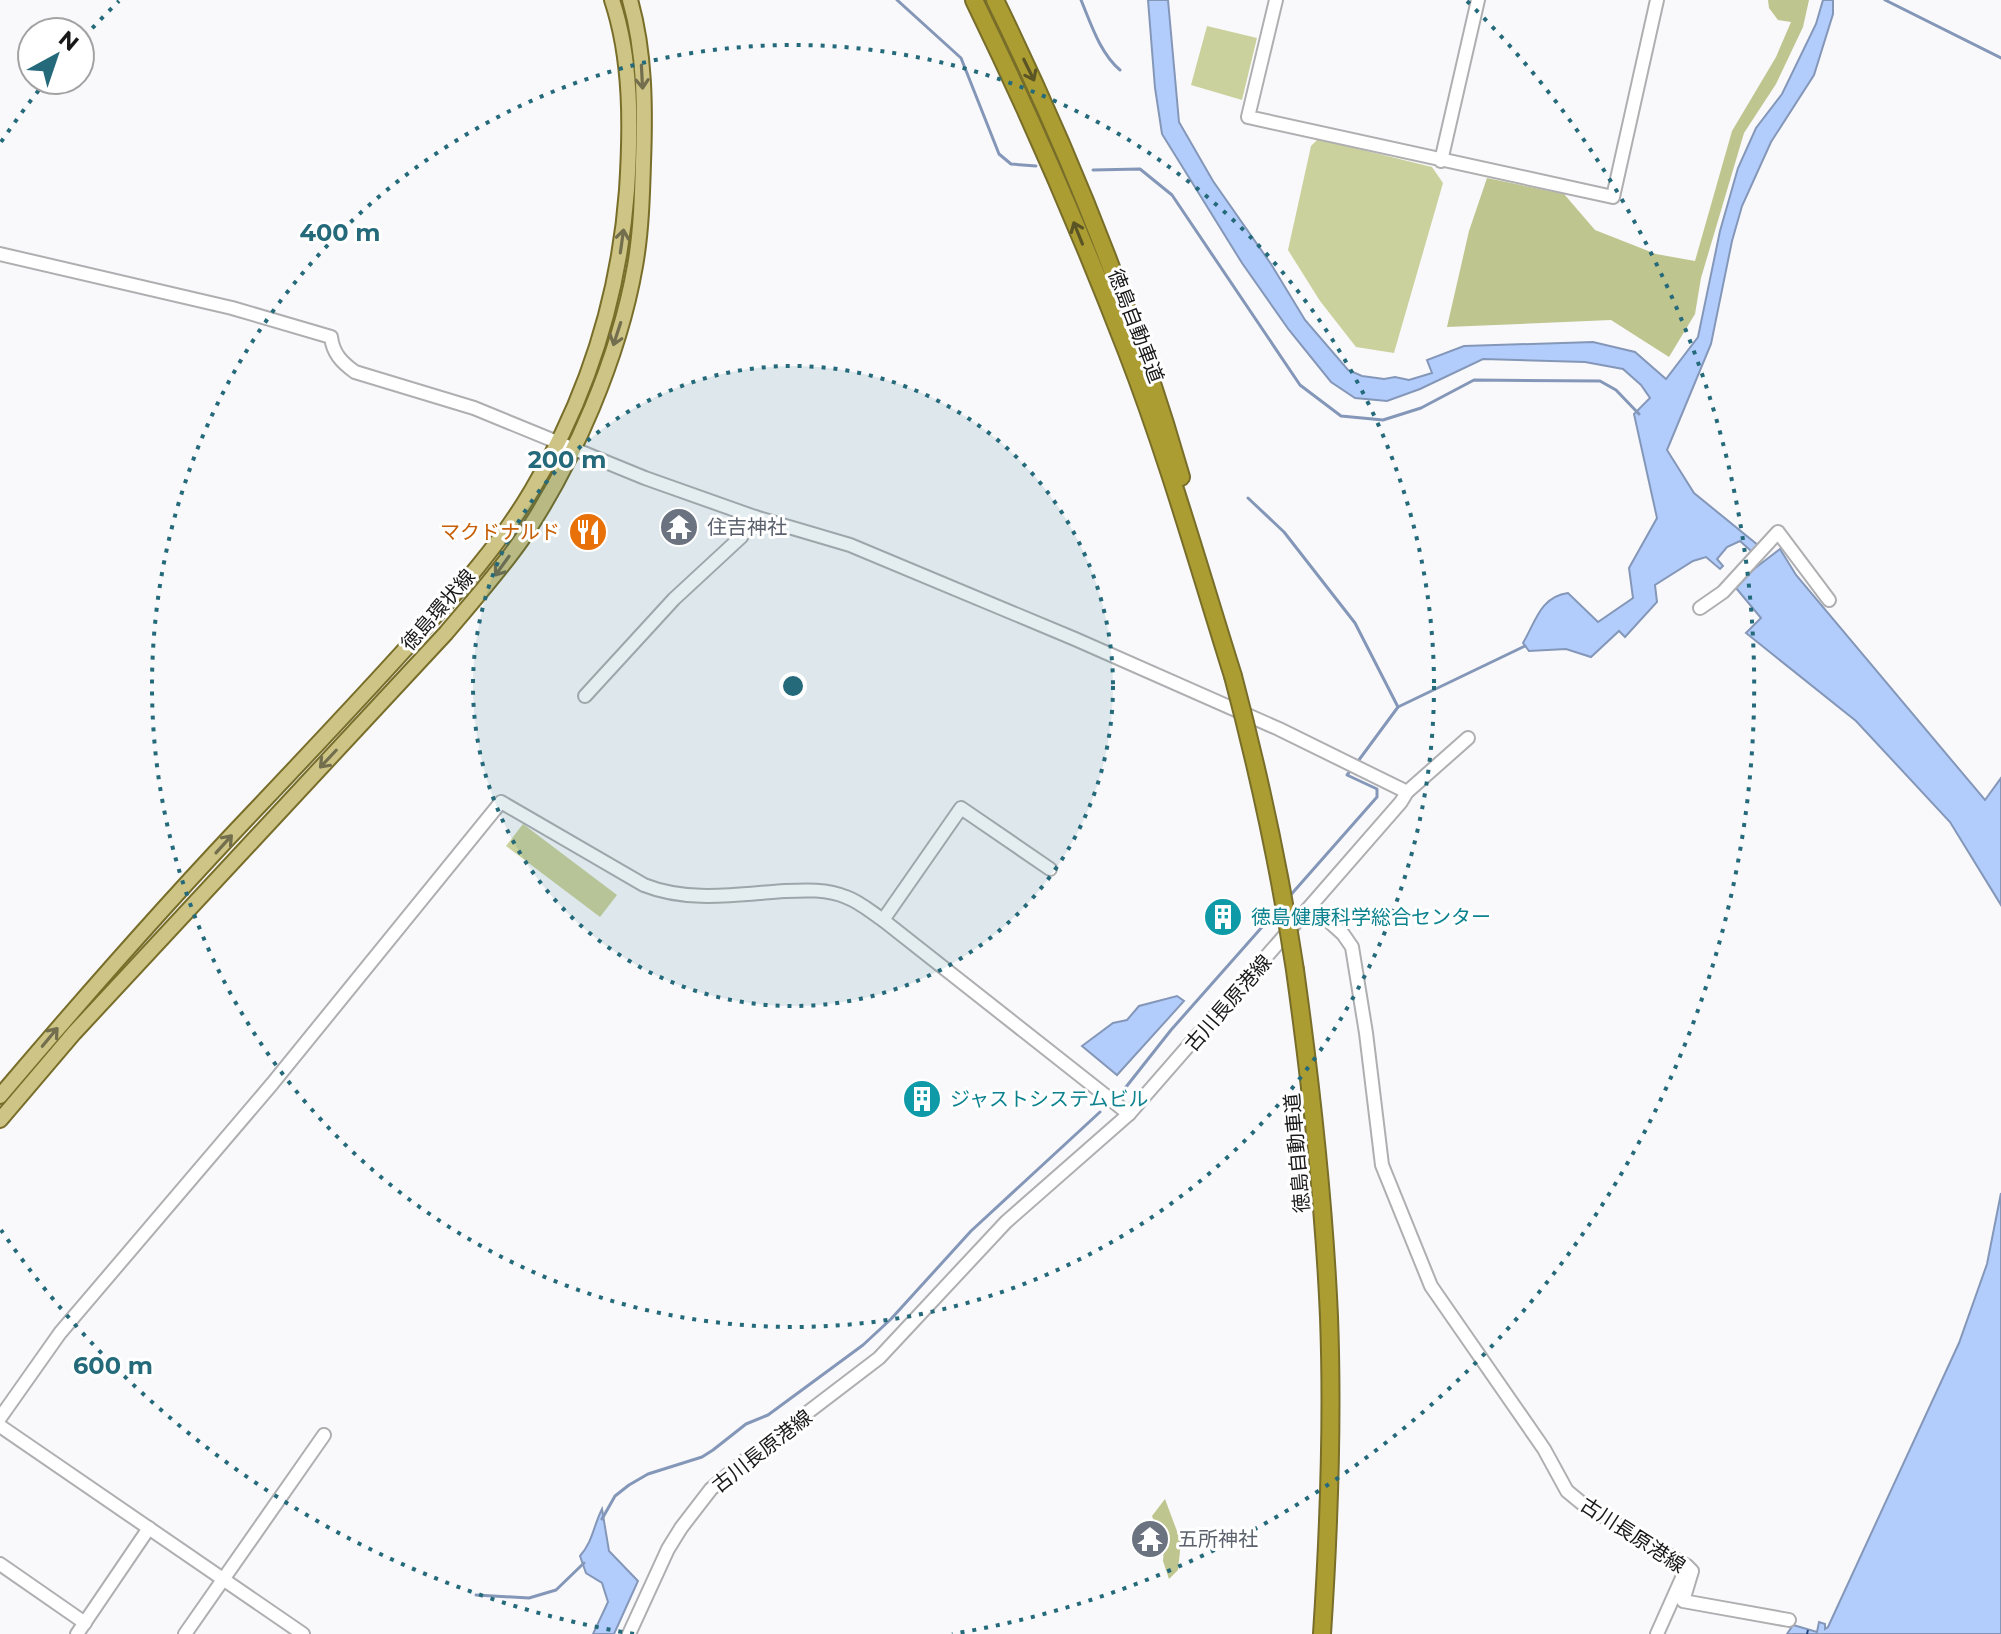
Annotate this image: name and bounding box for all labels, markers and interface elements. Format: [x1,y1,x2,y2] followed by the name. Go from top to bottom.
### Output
[16,16,96,96] north arrow
[53,25,84,57] text: N
[1022,58,1037,82] one-way arrow
[635,63,650,90] one-way arrow
[299,218,381,247] text: 400 m
[1069,221,1084,246] one-way arrow
[615,229,630,254] one-way arrow
[1103,266,1169,386] street label: 徳島自動車道
[609,321,623,346] one-way arrow
[528,445,606,474] text: 200 m
[658,506,700,548] temple icon: 住吉神社
[567,511,609,553] restaurant icon: マクドナルド
[707,515,787,539] place label: 住吉神社
[440,520,560,544] place label: マクドナルド
[494,554,510,576] one-way arrow
[396,564,480,656] street label: 徳島環状線
[779,672,807,700] centre of rings
[319,749,338,769] one-way arrow
[215,834,233,854] one-way arrow
[1202,896,1244,938] building icon: 徳島健康科学総合センター
[1251,905,1491,929] place label: 徳島健康科学総合センター
[1180,950,1276,1056] street label: 古川長原港線
[41,1027,59,1047] one-way arrow
[901,1078,943,1120] building icon: ジャストシステムビル
[950,1087,1148,1111] place label: ジャストシステムビル
[1280,1092,1314,1214] street label: 徳島自動車道
[73,1351,153,1380] text: 600 m
[707,1405,817,1497] street label: 古川長原港線
[1576,1492,1690,1578] street label: 古川長原港線
[1129,1518,1171,1560] temple icon: 五所神社
[1178,1527,1258,1551] place label: 五所神社

